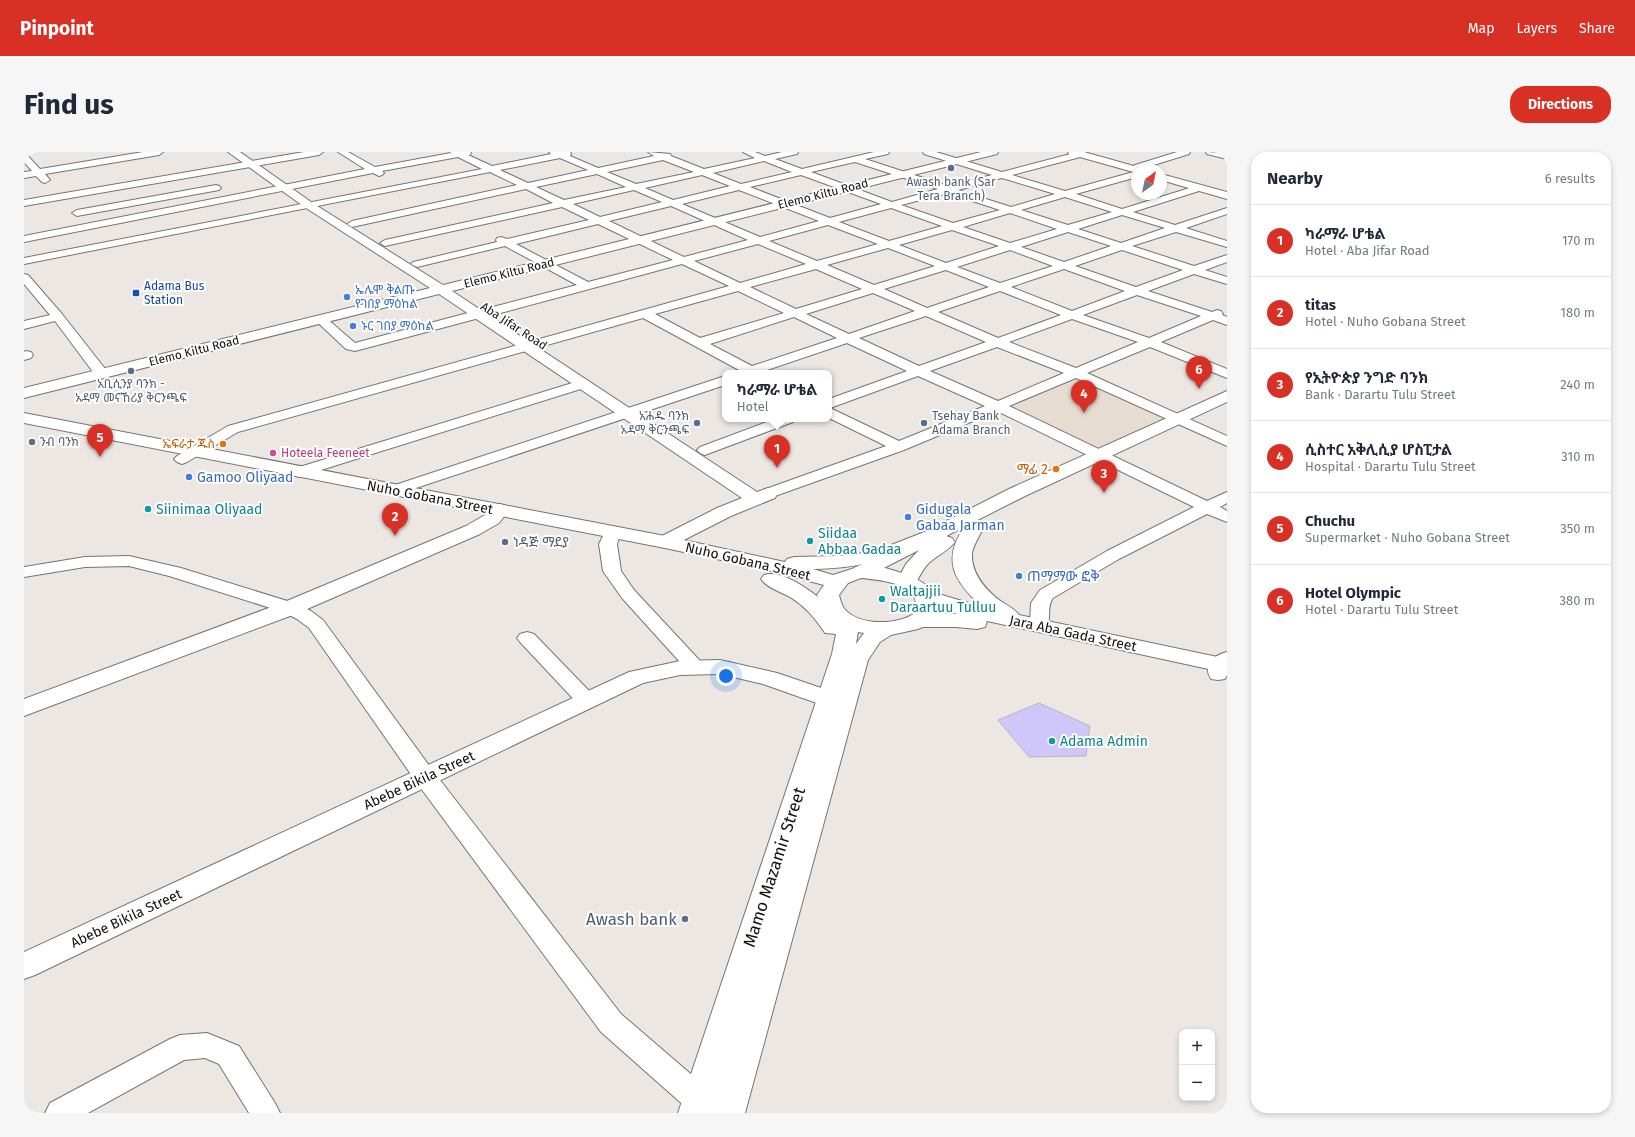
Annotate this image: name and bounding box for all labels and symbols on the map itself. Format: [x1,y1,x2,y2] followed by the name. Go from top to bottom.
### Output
[946,163,956,173] marker: Awash bank (Sar Tera Branch)
[1131,164,1167,200] north arrow
[906,175,996,203] place label: Awash bank (Sar Tera Branch)
[776,176,870,212] street label: Elemo Kiltu Road
[462,255,556,291] street label: Elemo Kiltu Road
[144,279,205,307] place label: Adama Bus Station
[355,283,417,311] place label: ኤሌሞ ቅልጡ የገበያ ማዕከል
[131,288,141,298] marker: Adama Bus Station
[342,292,352,302] marker: ኤሌሞ ቅልጡ የገበያ ማዕከል
[478,299,550,353] street label: Aba Jifar Road
[361,319,434,333] place label: ኑር ገበያ ማዕከል
[348,321,358,331] marker: ኑር ገበያ ማዕከል
[147,333,241,369] street label: Elemo Kiltu Road
[1186,356,1212,389] pin: 6
[126,366,136,376] marker: አቢሲንያ ባንክ - አዳማ መናኸሪያ ቅርንጫፍ
[75,377,187,405] place label: አቢሲንያ ባንክ - አዳማ መናኸሪያ ቅርንጫፍ
[1071,380,1097,413] pin: 4
[621,409,689,437] place label: አሐዱ ባንክ አዳማ ቅርንጫፍ
[932,409,1010,437] place label: Tsehay Bank Adama Branch
[692,418,702,428] marker: አሐዱ ባንክ አዳማ ቅርንጫፍ
[919,418,929,428] marker: Tsehay Bank Adama Branch
[87,424,113,457] pin: 5
[40,435,79,449] place label: ንብ ባንክ
[764,435,790,468] pin: 1
[27,437,37,447] marker: ንብ ባንክ
[162,437,215,451] place label: ኤፍራታ ጁስ
[218,439,228,449] marker: ኤፍራታ ጁስ
[281,446,370,460] place label: Hoteela Feeneet
[268,448,278,458] marker: Hoteela Feeneet
[1091,460,1117,493] pin: 3
[1017,461,1048,478] place label: ማፊ 2
[1051,464,1061,474] marker: ማፊ 2
[197,469,293,486] place label: Gamoo Oliyaad
[184,472,194,482] marker: Gamoo Oliyaad
[365,477,495,518] street label: Nuho Gobana Street
[156,501,262,518] place label: Siinimaa Oliyaad
[916,501,1005,534] place label: Gidugala Gabaa Jarman
[382,503,408,536] pin: 2
[143,504,153,514] marker: Siinimaa Oliyaad
[903,512,913,522] marker: Gidugala Gabaa Jarman
[818,525,901,558] place label: Siidaa Abbaa Gadaa
[513,534,569,551] place label: ነዳጅ ማደያ
[805,536,815,546] marker: Siidaa Abbaa Gadaa
[500,537,510,547] marker: ነዳጅ ማደያ
[684,539,813,584] street label: Nuho Gobana Street
[1027,568,1100,585] place label: ጠማማው ፎቅ
[1014,571,1024,581] marker: ጠማማው ፎቅ
[890,583,996,616] place label: Waltajjii Daraartuu Tulluu
[877,594,887,604] marker: Waltajjii Daraartuu Tulluu
[1008,612,1139,655] street label: Jara Aba Gada Street
[716,666,736,686] your location
[1060,733,1148,750] place label: Adama Admin
[1047,736,1057,746] marker: Adama Admin
[361,747,478,814] street label: Abebe Bikila Street
[739,784,811,950] street label: Mamo Mazamir Street
[68,885,185,952] street label: Abebe Bikila Street
[586,909,677,930] place label: Awash bank
[680,914,690,924] marker: Awash bank

